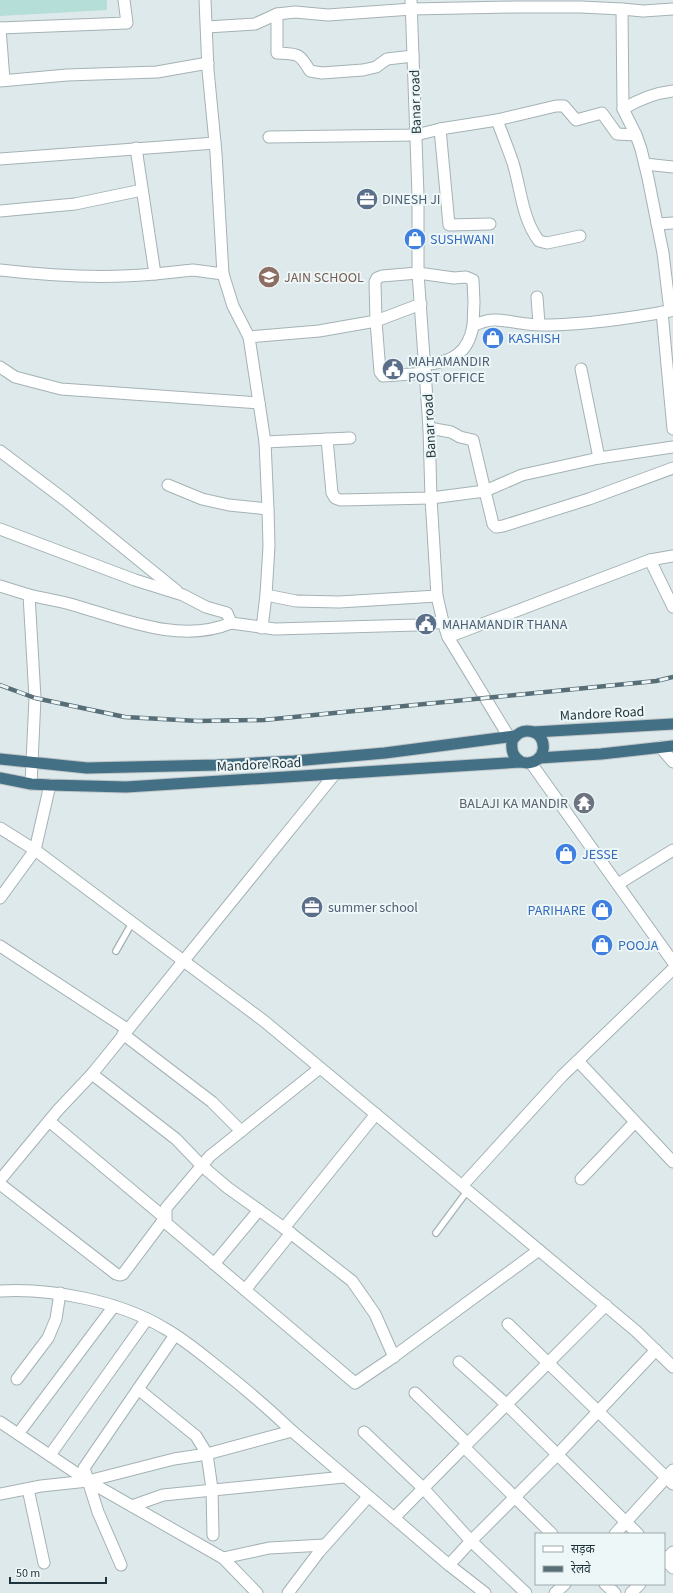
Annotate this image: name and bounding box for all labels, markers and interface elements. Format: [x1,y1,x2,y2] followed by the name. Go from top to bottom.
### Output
[405,69,427,135] street label: Banar road
[354,186,380,212] office icon: DINESH JI
[382,190,441,210] place label: DINESH JI
[402,226,428,252] shop icon: SUSHWANI
[430,230,494,250] place label: SUSHWANI
[256,264,282,290] school or university icon: JAIN SCHOOL
[284,268,364,288] place label: JAIN SCHOOL
[480,325,506,351] shop icon: KASHISH
[508,329,560,349] place label: KASHISH
[408,352,490,388] place label: MAHAMANDIR POST OFFICE
[380,356,406,382] public building icon: MAHAMANDIR POST OFFICE
[418,393,442,459] street label: Banar road
[413,611,439,637] public building icon: MAHAMANDIR THANA
[442,615,568,635] place label: MAHAMANDIR THANA
[559,702,645,726] street label: Mandore Road
[216,753,302,777] street label: Mandore Road
[571,790,597,816] temple icon: BALAJI KA MANDIR
[459,794,568,814] place label: BALAJI KA MANDIR
[553,841,579,867] shop icon: JESSE
[582,845,618,865] place label: JESSE
[299,894,325,920] office icon: summer school
[589,897,615,923] shop icon: PARIHARE
[328,898,418,918] place label: summer school
[527,901,586,921] place label: PARIHARE
[589,932,615,958] shop icon: POOJA
[618,936,659,956] place label: POOJA
[535,1533,665,1585] legend
[571,1541,596,1558] text: सड़क
[10,1559,106,1585] scale bar
[571,1561,591,1578] text: रेलवे
[16,1565,40,1582] text: 50 m

